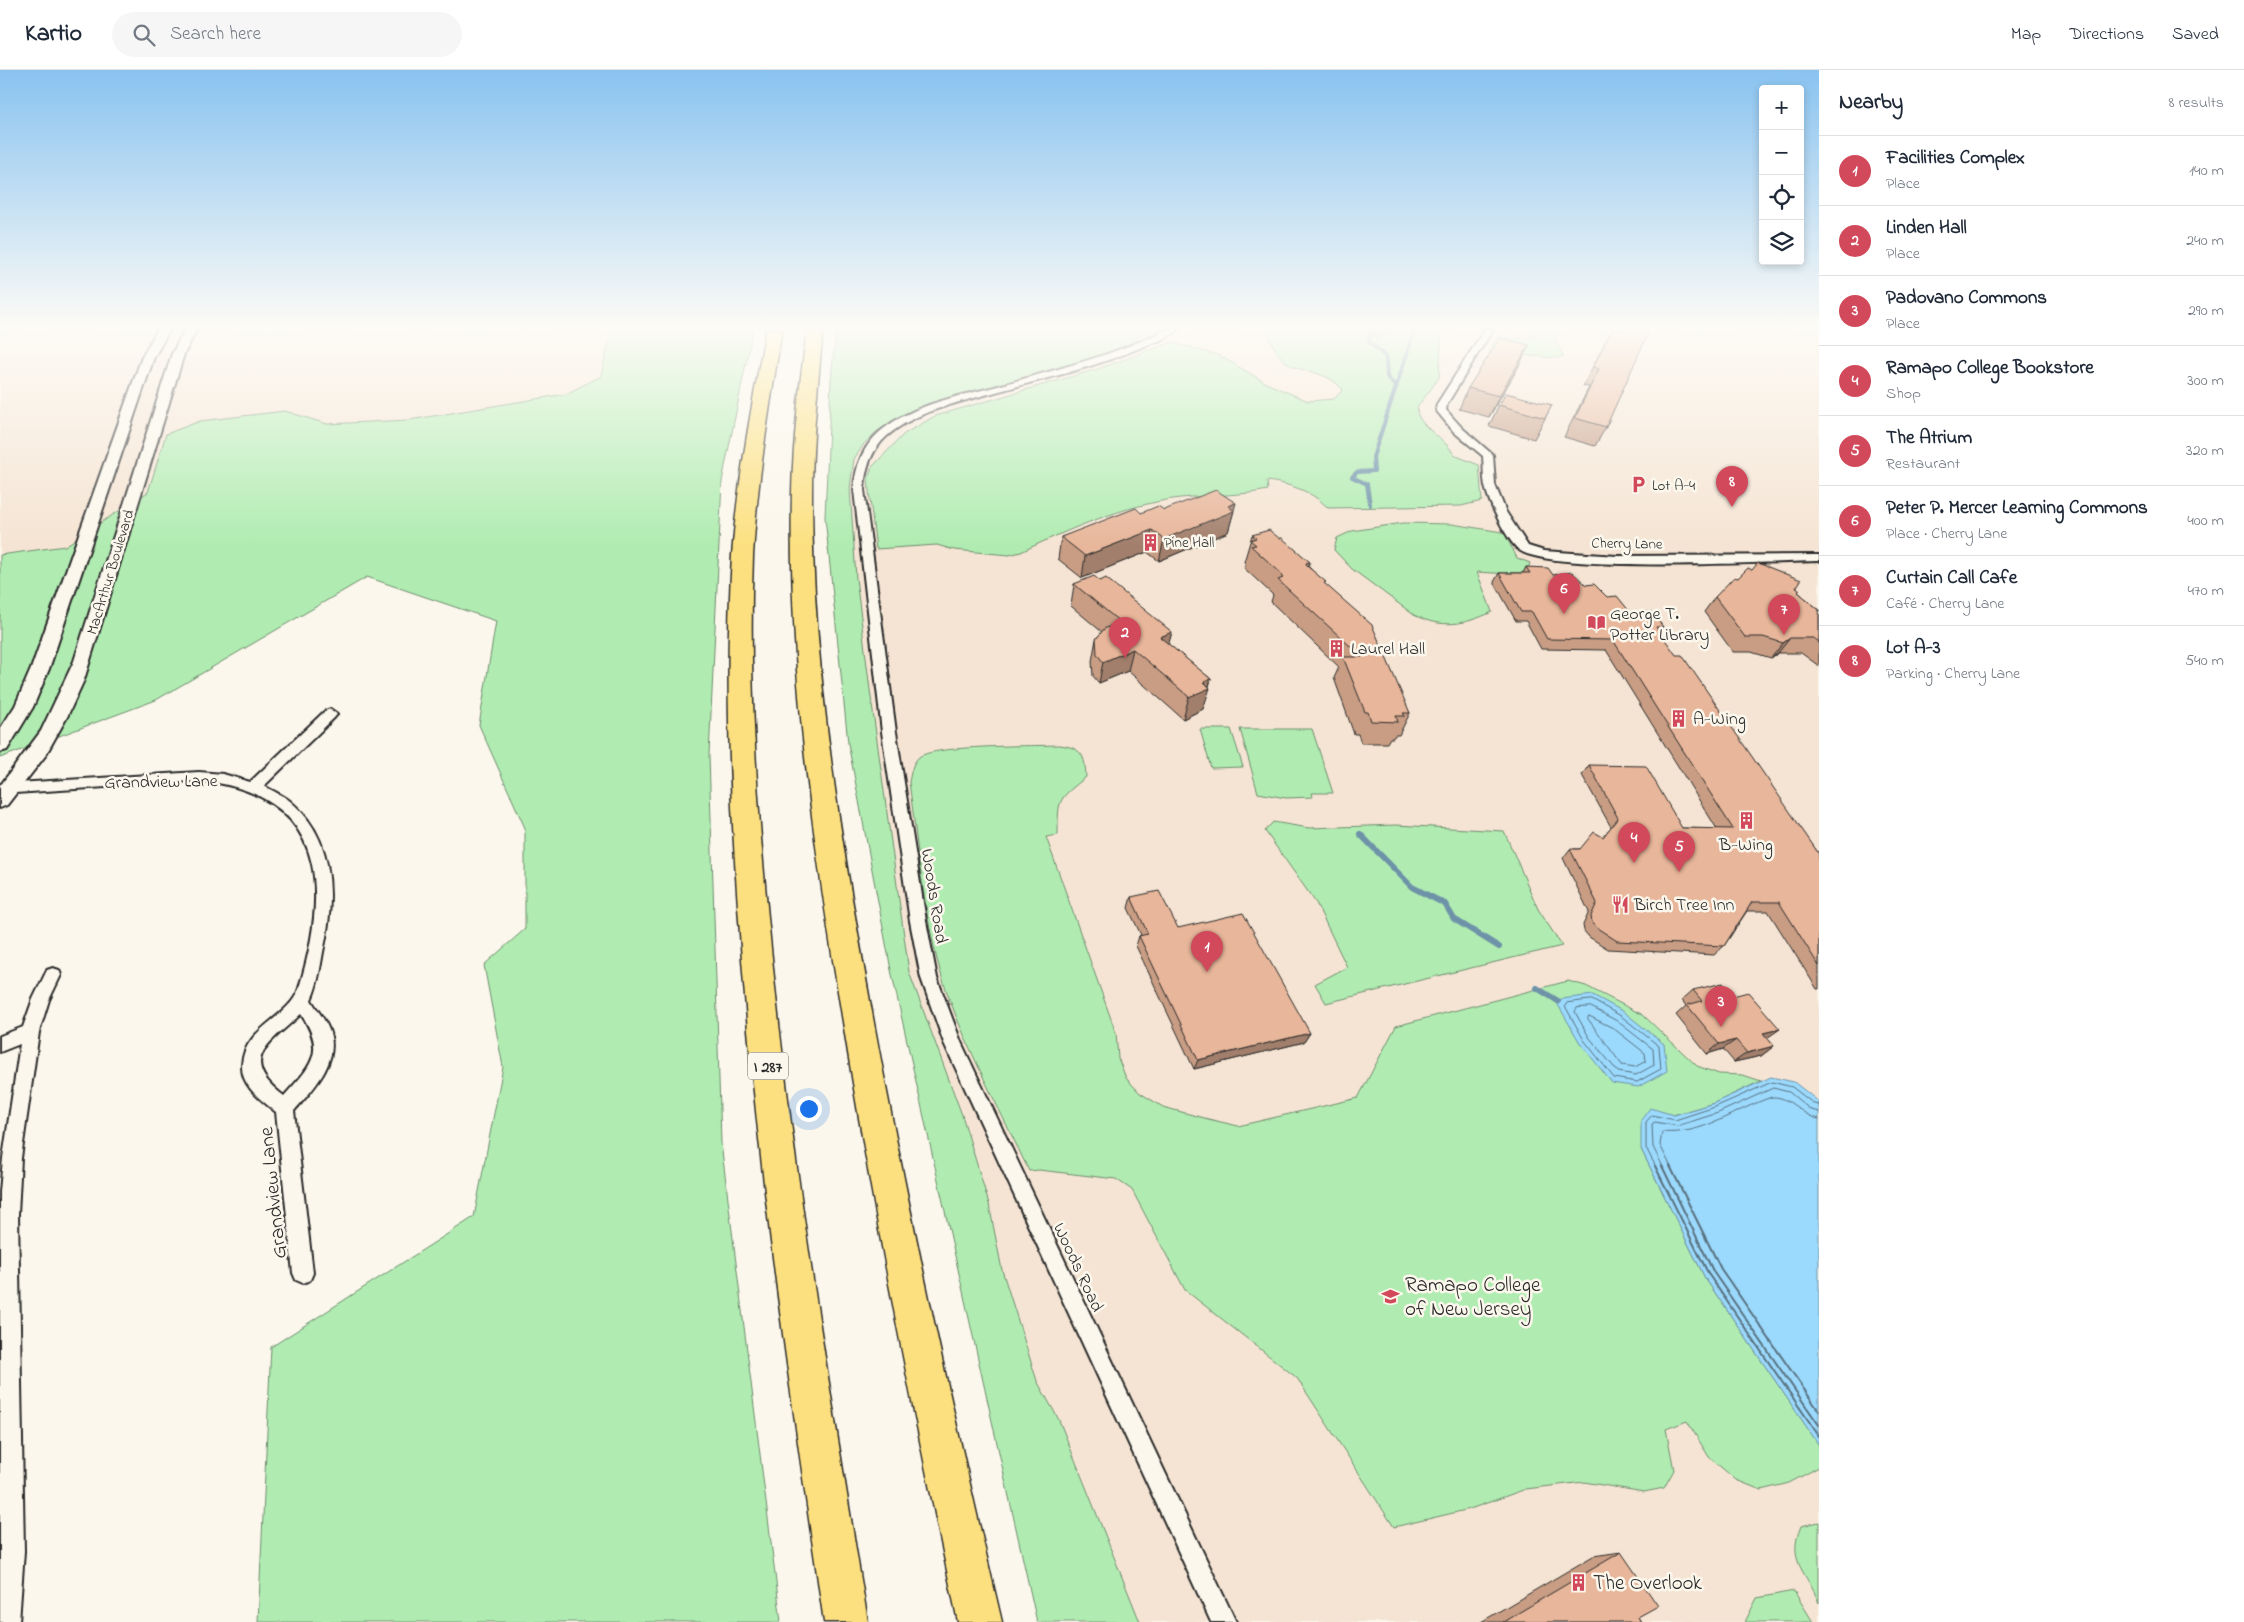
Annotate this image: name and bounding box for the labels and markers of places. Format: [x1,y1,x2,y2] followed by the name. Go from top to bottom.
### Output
[1716,466,1748,507] pin: 8
[1628,475,1648,495] parking icon: Lot A-4
[1652,475,1695,497] place label: Lot A-4
[1140,532,1160,552] building icon: Pine Hall
[1164,532,1214,554] place label: Pine Hall
[1548,573,1580,614] pin: 6
[1768,594,1800,635] pin: 7
[1610,602,1709,649] place label: George T. Potter Library
[1586,613,1606,633] library icon: George T. Potter Library
[1109,617,1141,658] pin: 2
[1351,637,1425,663] place label: Laurel Hall
[1327,638,1347,658] building icon: Laurel Hall
[1693,707,1746,734] place label: A-Wing
[1669,708,1689,728] building icon: A-Wing
[1736,811,1756,831] building icon: B-Wing
[1618,822,1650,863] pin: 4
[1663,831,1695,872] pin: 5
[1718,833,1773,860] place label: B-Wing
[1633,893,1735,919] place label: Birch Tree Inn
[1610,894,1630,914] restaurant icon: Birch Tree Inn
[1191,931,1223,972] pin: 1
[1705,986,1737,1027] pin: 3
[1405,1271,1541,1327] place label: Ramapo College of New Jersey
[1381,1286,1401,1306] school or university icon: Ramapo College of New Jersey
[1593,1569,1703,1599] place label: The Overlook
[1569,1572,1589,1592] building icon: The Overlook

